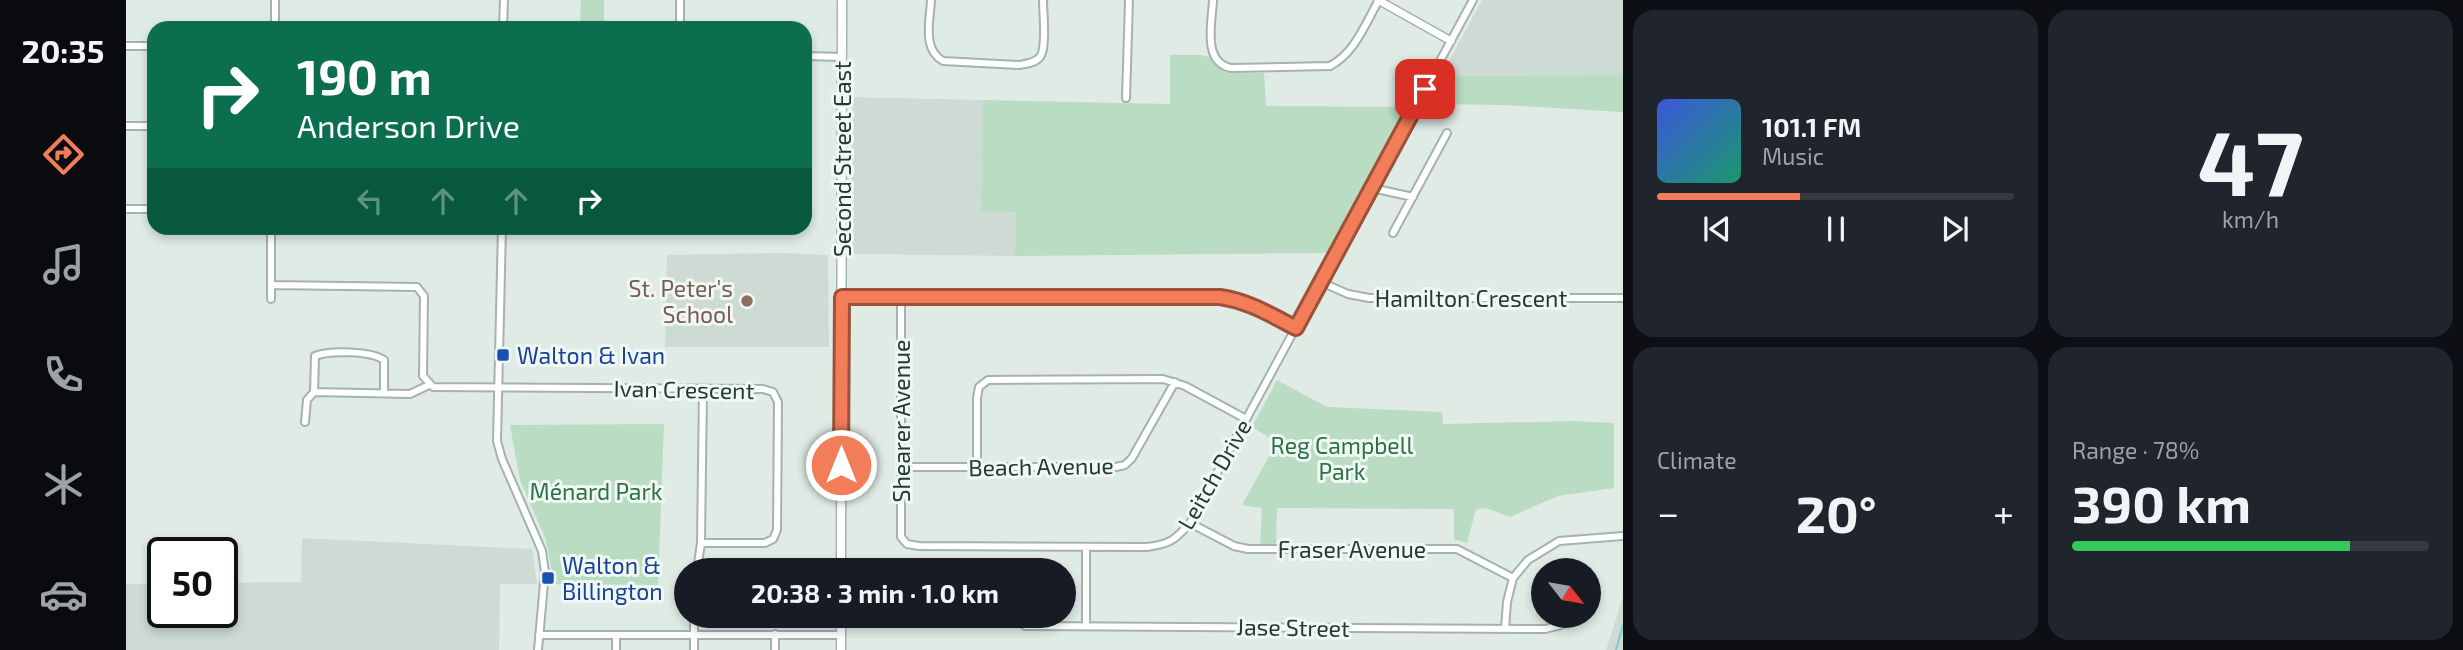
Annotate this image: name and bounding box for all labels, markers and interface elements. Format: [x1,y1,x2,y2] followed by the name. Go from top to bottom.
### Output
[22,31,104,69] text: 20:35
[297,46,432,105] text: 190 m
[182,49,273,140] icon: right
[1395,59,1455,119] pin
[828,61,856,257] street label: Second Street East
[1406,70,1444,108] icon: arrive
[2197,105,2304,214] text: 47
[297,106,520,144] text: Anderson Drive
[1762,111,1861,142] text: 101.1 FM
[39,130,88,179] icon: directions
[1762,142,1824,170] text: Music
[351,182,389,220] icon: left
[424,182,462,220] icon: ahead
[497,182,535,220] icon: ahead
[570,182,608,220] icon: right
[2222,205,2279,233] text: km/h
[1698,210,1736,248] icon: previous
[1817,210,1855,248] icon: pause
[1936,210,1974,248] icon: next
[39,240,88,289] icon: music
[628,274,733,328] place label: St. Peter's School
[1375,284,1567,312] street label: Hamilton Crescent
[739,293,755,309] marker: St. Peter's School
[887,340,915,502] street label: Shearer Avenue
[517,341,665,369] place label: Walton & Ivan
[495,347,511,363] marker: Walton & Ivan
[39,350,88,399] icon: phone
[613,374,755,404] street label: Ivan Crescent
[1171,414,1257,534] street label: Leitch Drive
[804,428,878,502] position arrow
[1271,431,1414,485] park label: Reg Campbell Park
[2072,436,2199,464] text: Range · 78%
[1657,446,1737,474] text: Climate
[968,451,1114,481] street label: Beach Avenue
[39,460,88,509] icon: climate
[2072,471,2251,533] text: 390 km
[530,477,663,505] park label: Ménard Park
[1796,481,1877,543] text: 20°
[1657,489,1679,535] text: −
[1993,489,2014,535] text: +
[1278,535,1426,563] street label: Fraser Avenue
[147,537,238,628] speed limit sign: 50
[562,551,663,605] place label: Walton & Billington
[1531,558,1601,628] north arrow
[1531,558,1601,628] map controls
[39,570,88,619] icon: car
[540,570,556,586] marker: Walton & Billington
[751,577,999,608] text: 20:38 · 3 min · 1.0 km
[1236,612,1350,642] street label: Jase Street

